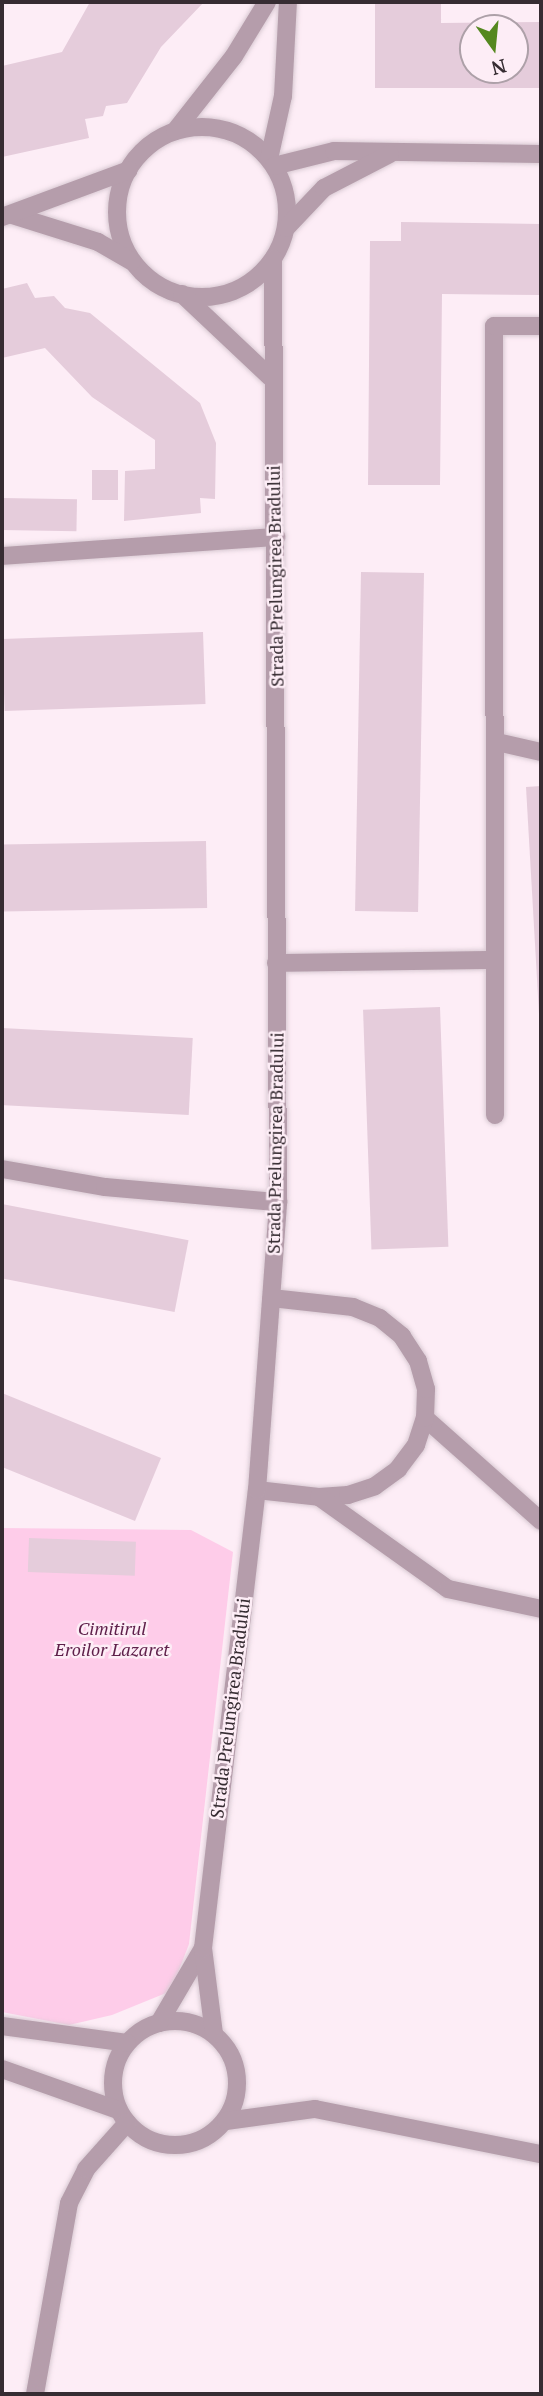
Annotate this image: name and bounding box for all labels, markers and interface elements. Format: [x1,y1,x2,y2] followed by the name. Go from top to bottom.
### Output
[459,14,529,84] north arrow
[489,54,509,82] text: N
[262,465,288,687] street label: Strada Prelungirea Bradului
[262,1032,288,1254] street label: Strada Prelungirea Bradului
[206,1597,254,1819] street label: Strada Prelungirea Bradului
[55,1618,169,1660] park label: Cimitirul Eroilor Lazaret

